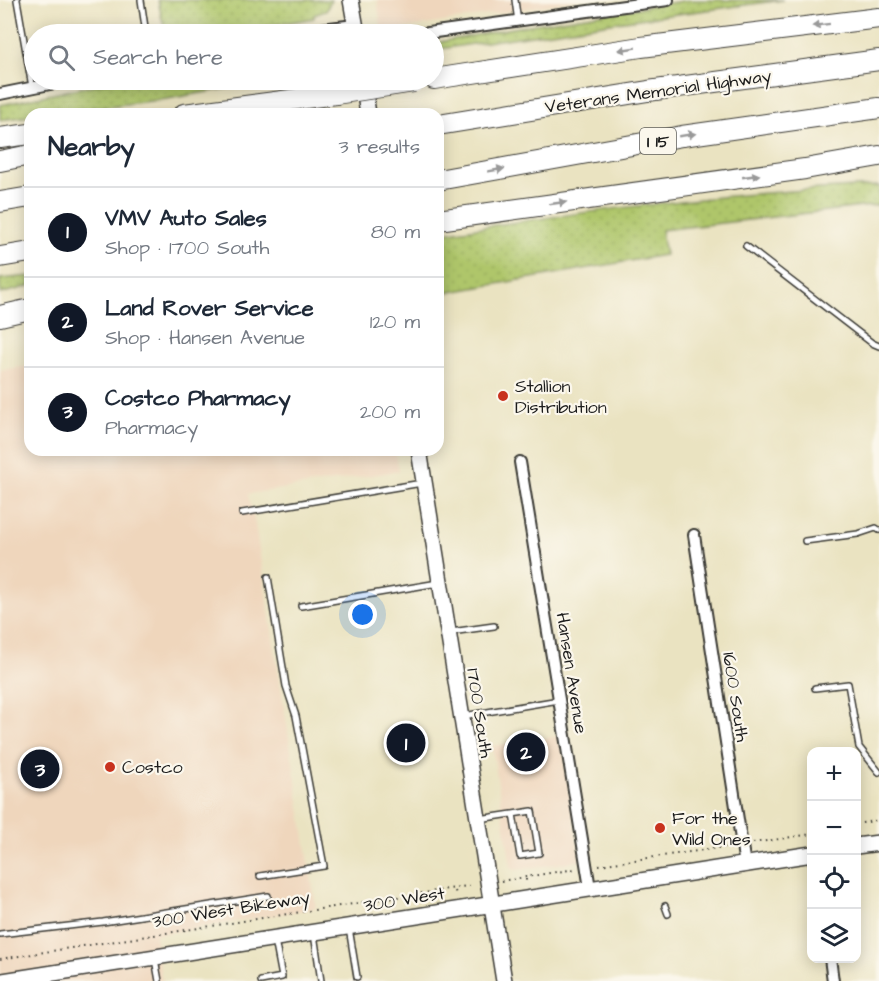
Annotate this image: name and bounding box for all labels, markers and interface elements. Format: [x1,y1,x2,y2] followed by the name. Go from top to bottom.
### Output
[811,20,830,30] one-way arrow
[24,24,444,90] search box
[45,41,78,74] icon: search
[93,42,223,73] text: Search here
[618,44,637,53] one-way arrow
[543,63,773,121] street label: Veterans Memorial Highway
[640,128,676,154] road number: I 15
[48,129,135,165] text: Nearby
[678,131,697,140] one-way arrow
[338,133,420,161] text: 3 results
[486,165,505,174] one-way arrow
[742,172,761,181] one-way arrow
[549,199,568,208] one-way arrow
[105,203,267,234] text: VMV Auto Sales
[66,218,69,246] text: 1
[371,218,420,246] text: 80 m
[105,234,269,262] text: Shop · 1700 South
[105,293,314,324] text: Land Rover Service
[62,308,73,336] text: 2
[370,308,420,336] text: 120 m
[105,324,305,352] text: Shop · Hansen Avenue
[515,374,607,420] place label: Stallion Distribution
[105,383,291,414] text: Costco Pharmacy
[496,389,510,403] marker: Stallion Distribution
[62,398,73,426] text: 3
[360,398,420,426] text: 200 m
[105,414,198,442] text: Pharmacy
[348,600,377,629] your location
[550,611,593,736] street label: Hansen Avenue
[716,650,755,744] street label: 1600 South
[460,667,499,760] street label: 1700 South
[386,720,426,766] pin: 1
[506,730,546,774] pin: 2
[20,746,60,792] pin: 3
[807,747,861,963] map controls
[807,747,861,801] button: +
[122,755,183,780] place label: Costco
[103,760,117,774] marker: Costco
[807,801,861,855] button: −
[672,806,751,852] place label: For the Wild Ones
[653,821,667,835] marker: For the Wild Ones
[807,855,861,909] button: locate
[362,881,447,918] street label: 300 West
[151,885,312,935] street label: 300 West Bikeway
[807,909,861,963] button: layers

